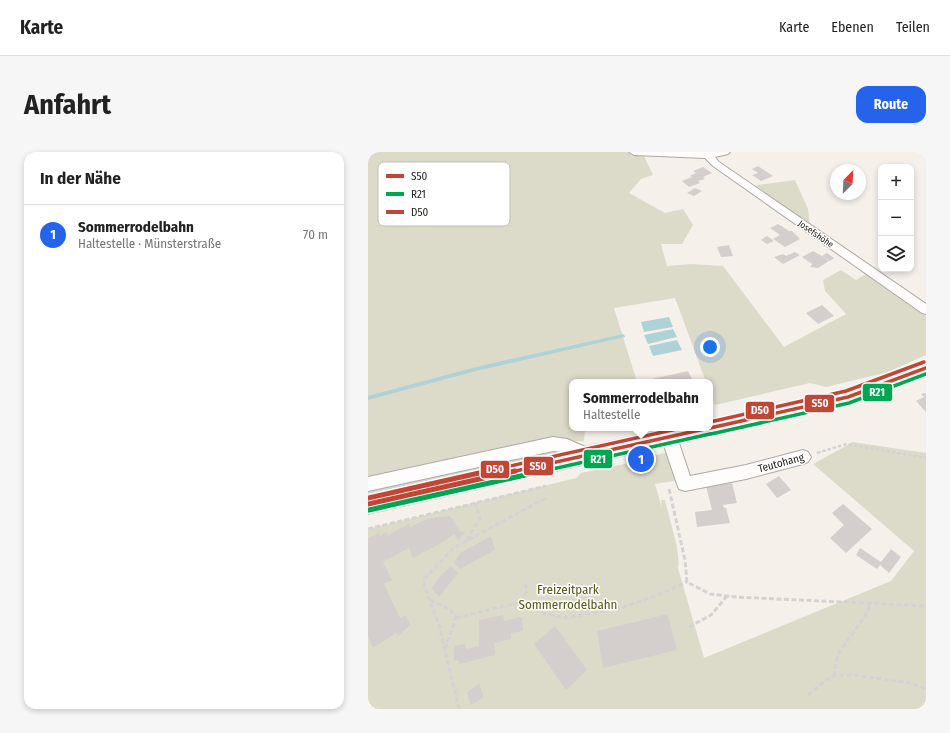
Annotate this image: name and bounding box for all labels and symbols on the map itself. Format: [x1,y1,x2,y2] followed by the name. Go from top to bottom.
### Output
[378,162,510,226] legend
[830,164,866,200] north arrow
[411,170,428,183] text: S50
[411,188,426,201] text: R21
[411,206,428,219] text: D50
[796,218,836,250] street label: Josefshöhe
[700,337,720,357] your location
[862,383,893,402] line badge: R21
[869,386,885,399] text: R21
[804,394,835,413] line badge: S50
[811,397,829,410] text: S50
[745,401,775,420] line badge: D50
[751,404,769,417] text: D50
[628,444,654,474] pin: 1
[583,449,613,469] line badge: R21
[757,450,806,475] street label: Teutohang
[590,453,606,466] text: R21
[523,456,554,476] line badge: S50
[480,460,510,479] line badge: D50
[529,460,547,473] text: S50
[486,463,504,476] text: D50
[519,582,617,612] park label: Freizeitpark Sommerrodelbahn

